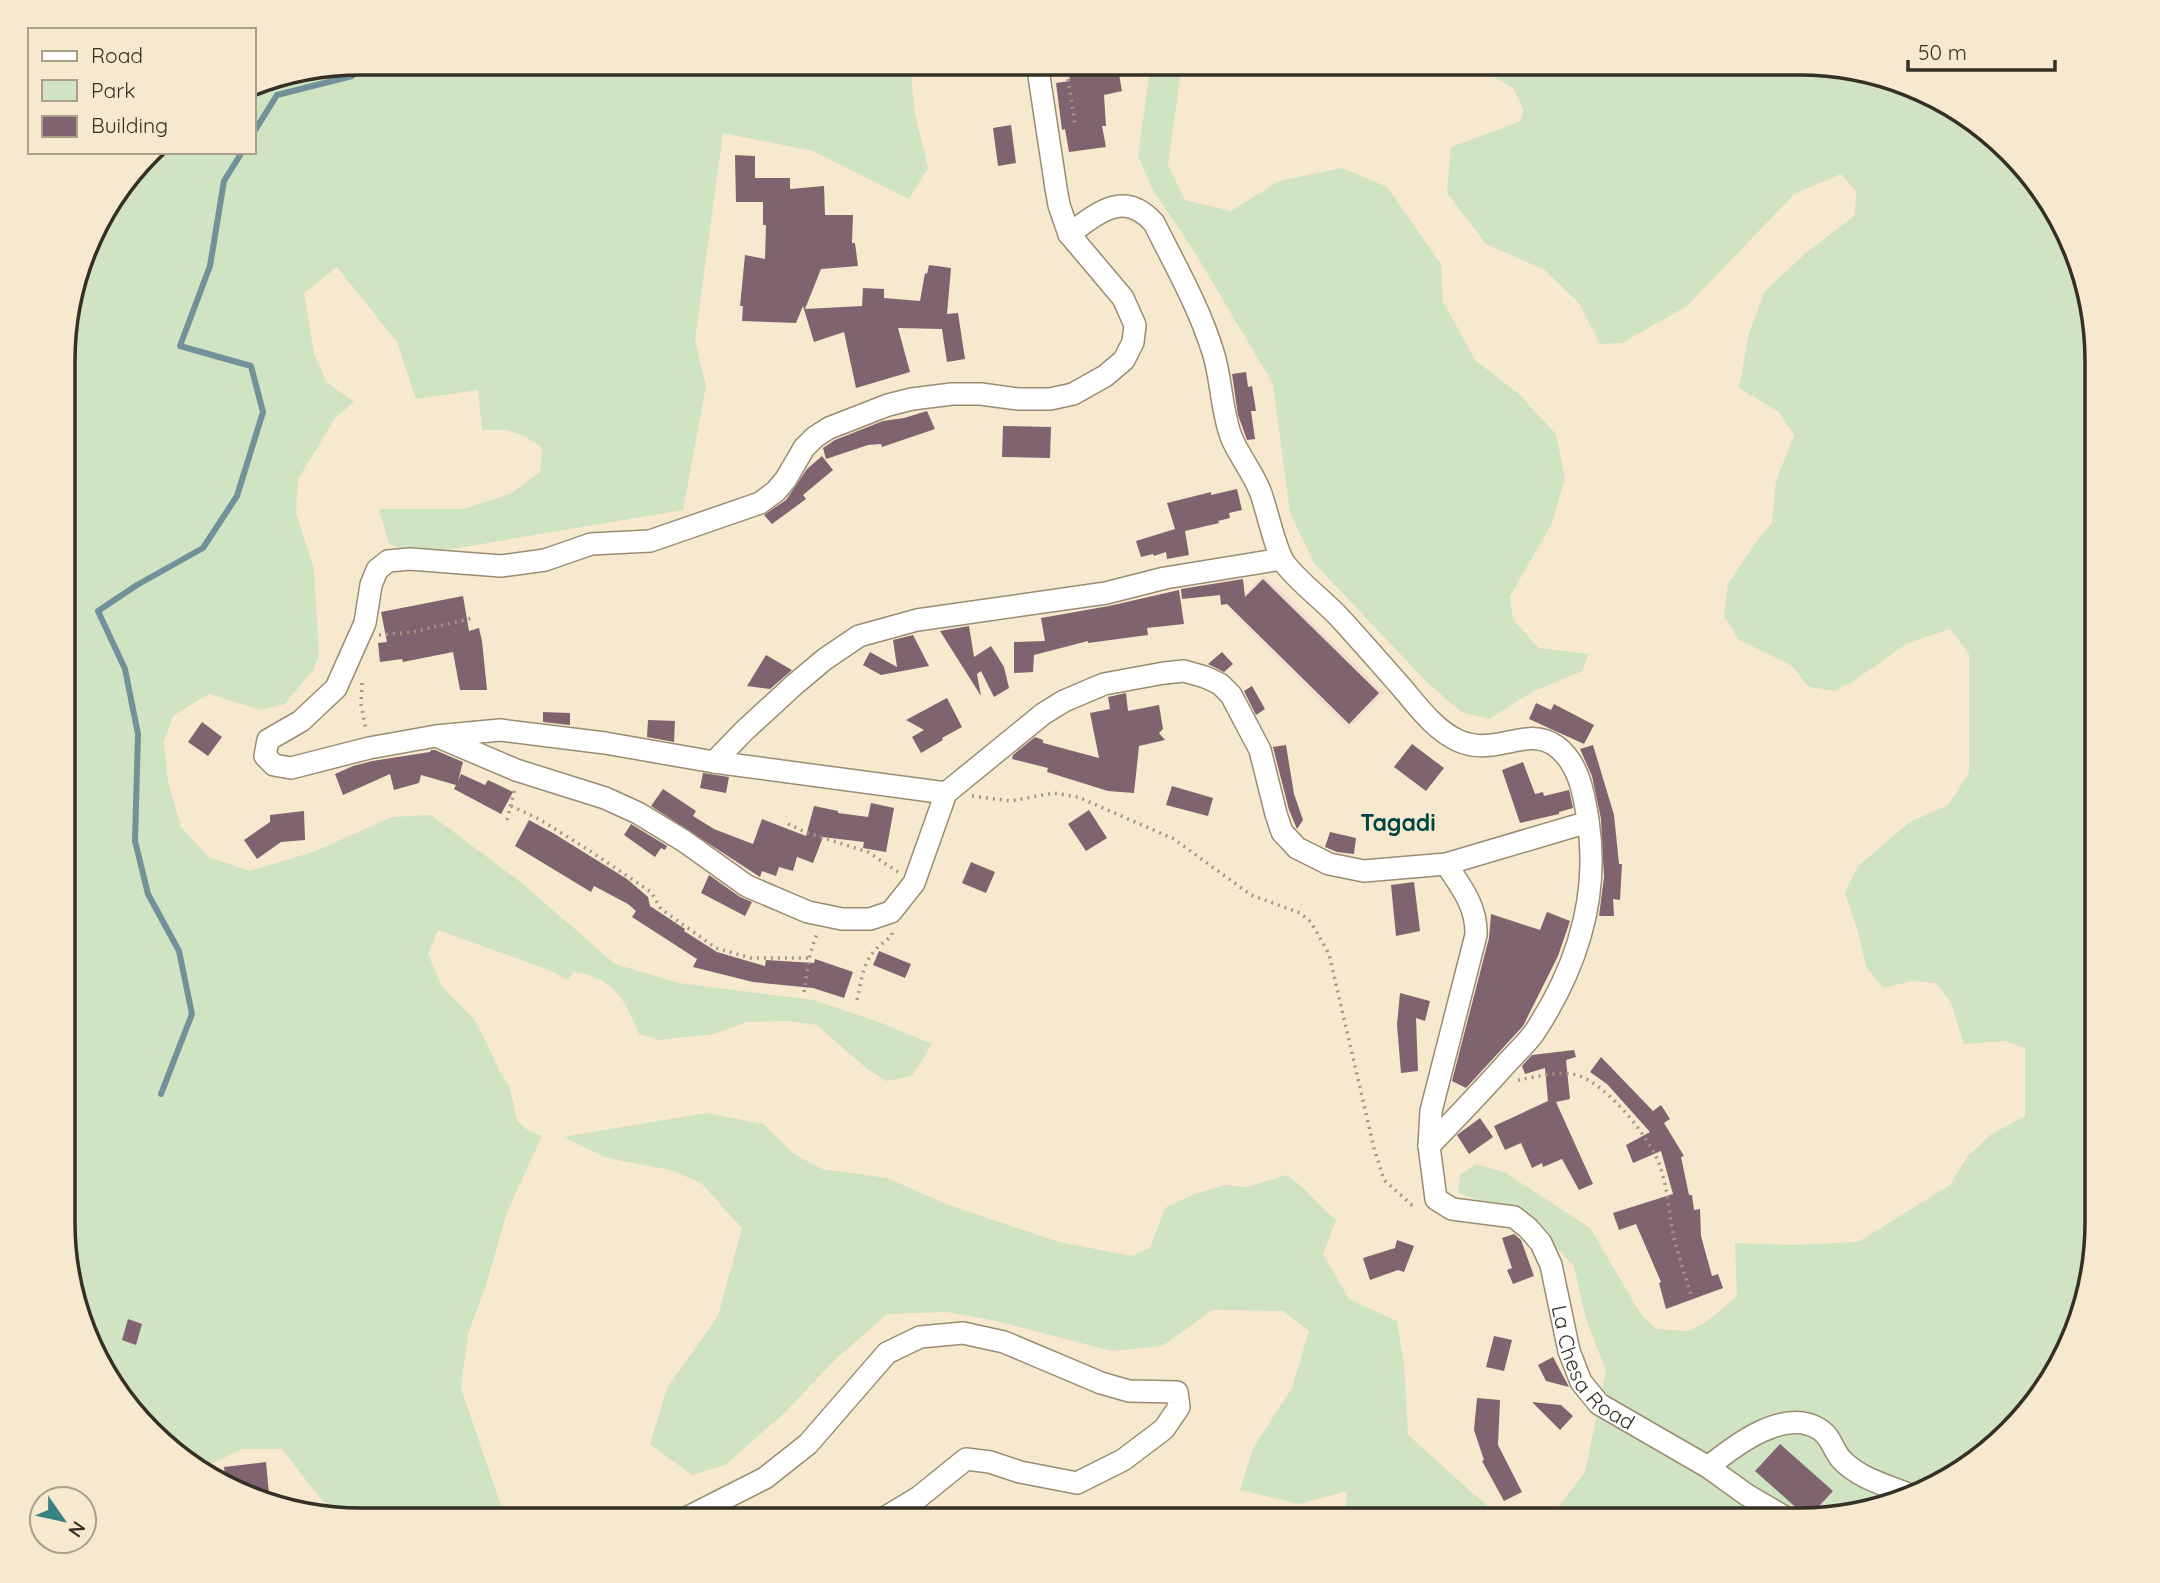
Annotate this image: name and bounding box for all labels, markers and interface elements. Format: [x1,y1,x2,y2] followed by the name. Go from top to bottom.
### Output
[28,28,256,154] legend
[1908,28,2055,72] scale bar
[1918,39,1967,65] text: 50 m
[91,42,143,68] text: Road
[91,77,135,103] text: Park
[91,112,168,138] text: Building
[1360,808,1436,837] district label: Tagadi
[1547,1303,1640,1435] street label: La Chesa Road
[28,1485,98,1555] north arrow
[63,1517,91,1542] text: N

